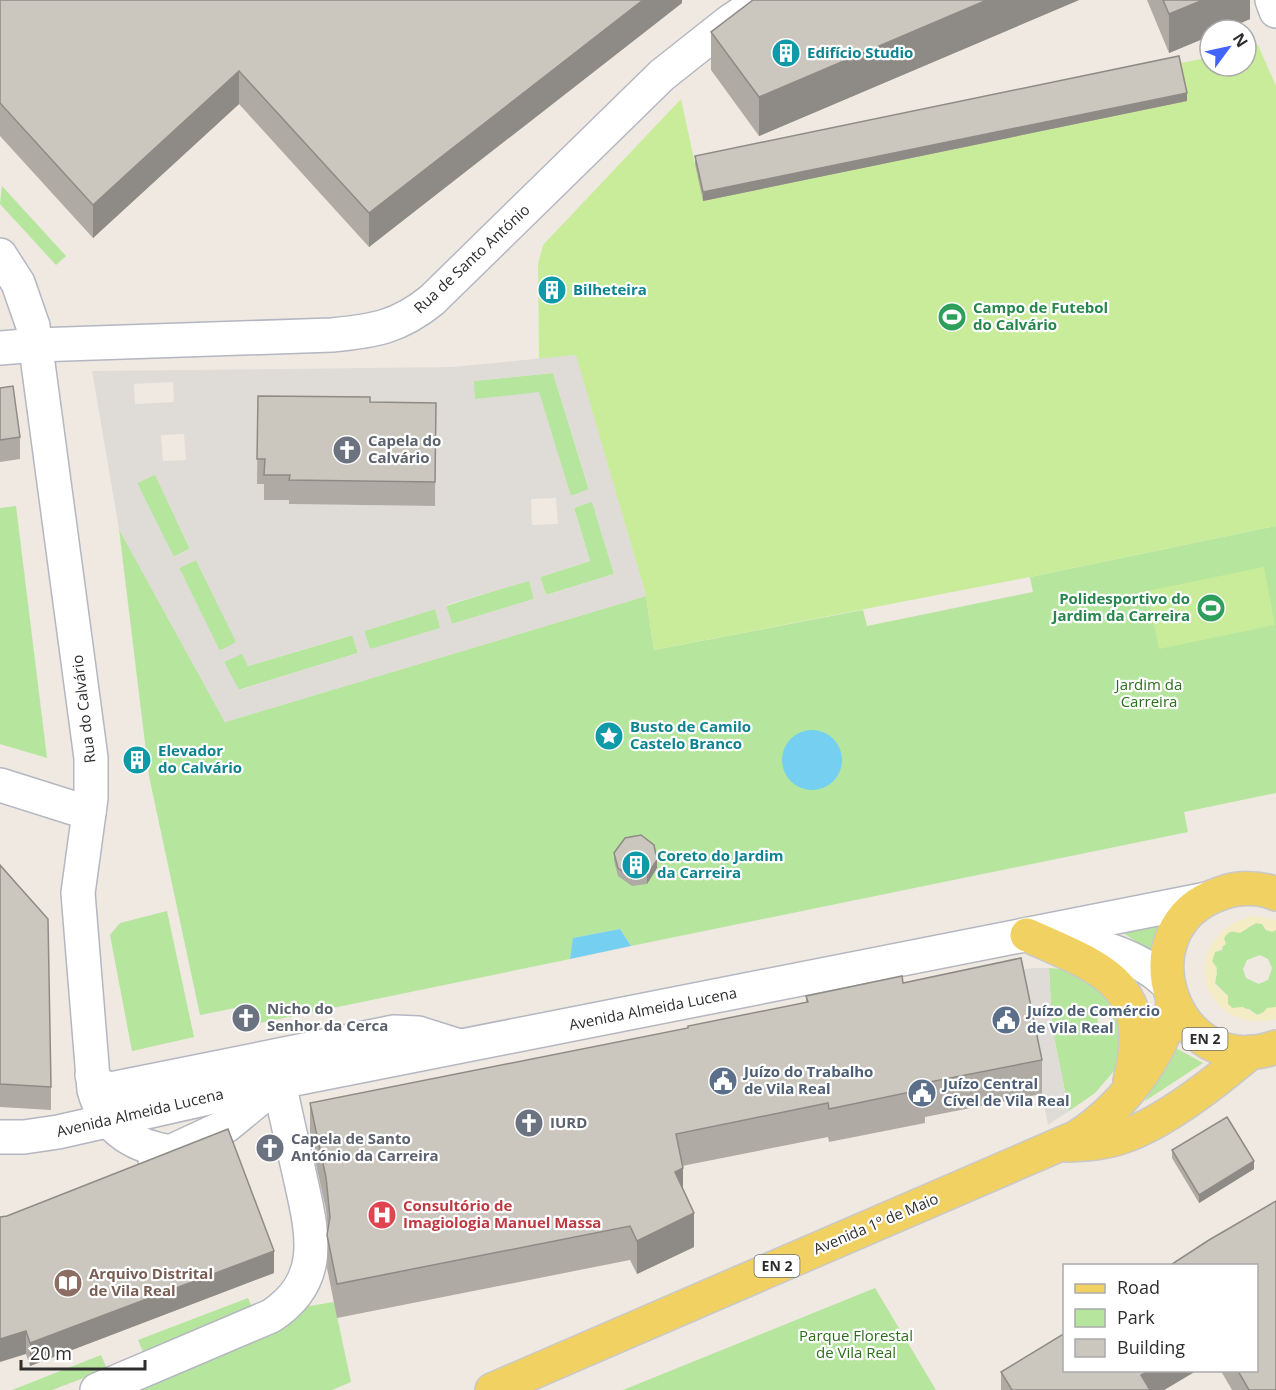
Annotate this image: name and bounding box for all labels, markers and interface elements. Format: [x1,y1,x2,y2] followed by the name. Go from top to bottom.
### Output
[1198,18,1258,78] north arrow
[1228,28,1253,51] text: N
[770,37,802,69] building icon: Edifício Studio
[807,42,913,62] place label: Edifício Studio
[409,199,533,317] street label: Rua de Santo António
[536,274,568,306] building icon: Bilheteira
[573,279,647,299] place label: Bilheteira
[973,297,1108,334] place label: Campo de Futebol do Calvário
[936,301,968,333] sports icon: Campo de Futebol do Calvário
[368,430,441,467] place label: Capela do Calvário
[331,434,363,466] church icon: Capela do Calvário
[1050,588,1190,625] place label: Polidesportivo do Jardim da Carreira
[1195,592,1227,624] sports icon: Polidesportivo do Jardim da Carreira
[66,654,100,764] street label: Rua do Calvário
[1114,674,1182,711] park label: Jardim da Carreira
[630,716,751,753] place label: Busto de Camilo Castelo Branco
[593,720,625,752] place icon: Busto de Camilo Castelo Branco
[158,740,242,777] place label: Elevador do Calvário
[121,744,153,776] building icon: Elevador do Calvário
[657,845,784,882] place label: Coreto do Jardim da Carreira
[620,849,652,881] building icon: Coreto do Jardim da Carreira
[567,982,739,1034] street label: Avenida Almeida Lucena
[267,998,388,1035] place label: Nicho do Senhor da Cerca
[1025,1000,1160,1037] place label: Juízo de Comércio de Vila Real
[230,1002,262,1034] church icon: Nicho do Senhor da Cerca
[990,1004,1022,1036] public building icon: Juízo de Comércio de Vila Real
[1182,1028,1228,1050] road number: EN 2
[742,1061,873,1098] place label: Juízo do Trabalho de Vila Real
[707,1065,739,1097] public building icon: Juízo do Trabalho de Vila Real
[941,1073,1070,1110] place label: Juízo Central Cível de Vila Real
[906,1077,938,1109] public building icon: Juízo Central Cível de Vila Real
[54,1083,225,1141] street label: Avenida Almeida Lucena
[513,1107,545,1139] church icon: IURD
[550,1112,587,1132] place label: IURD
[291,1128,439,1165] place label: Capela de Santo António da Carreira
[254,1132,286,1164] church icon: Capela de Santo António da Carreira
[810,1188,941,1258] street label: Avenida 1º de Maio
[403,1195,601,1232] place label: Consultório de Imagiologia Manuel Massa
[366,1199,398,1231] hospital icon: Consultório de Imagiologia Manuel Massa
[754,1255,800,1277] road number: EN 2
[89,1263,213,1300] place label: Arquivo Distrital de Vila Real
[1063,1264,1258,1372] legend
[52,1267,84,1299] library icon: Arquivo Distrital de Vila Real
[1117,1275,1160,1299] text: Road
[1117,1305,1155,1329] text: Park
[799,1325,913,1362] park label: Parque Florestal de Vila Real
[21,1333,146,1371] scale bar
[1117,1335,1185,1359] text: Building
[30,1341,72,1365] text: 20 m

